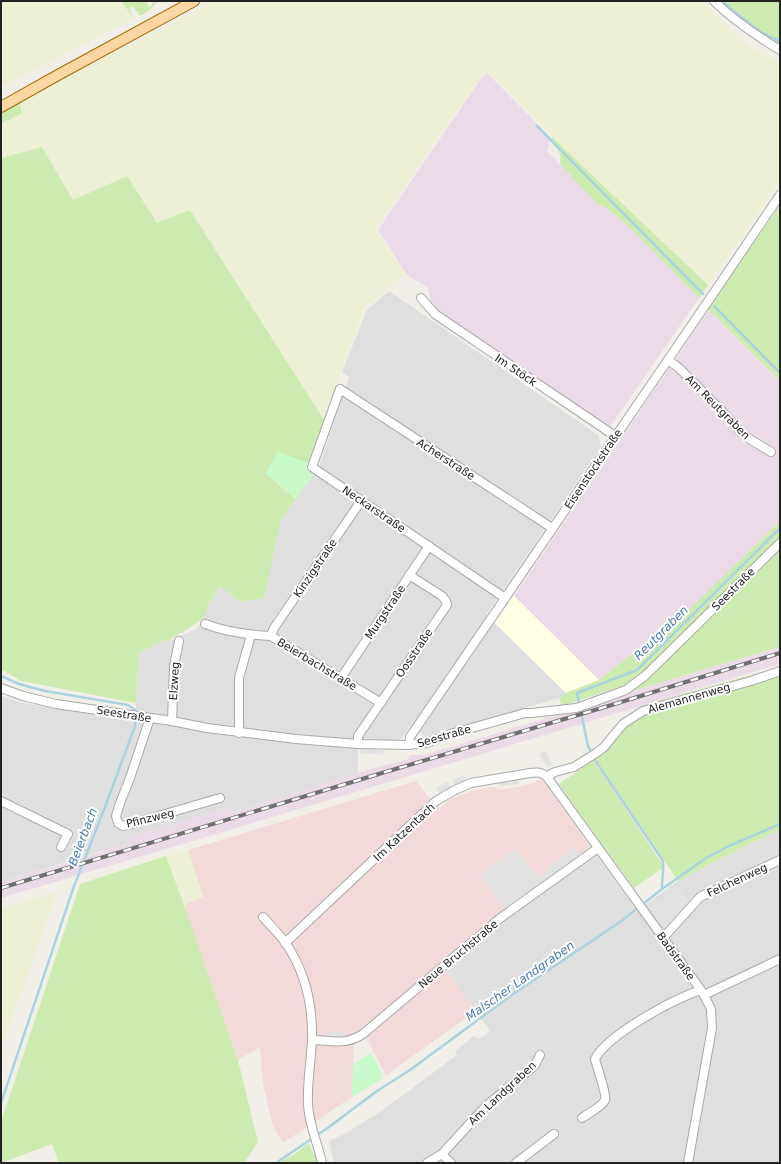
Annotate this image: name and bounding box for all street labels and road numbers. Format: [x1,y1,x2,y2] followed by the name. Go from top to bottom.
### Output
[492,352,540,390] street label: Im Stöck
[683,372,753,442] street label: Am Reutgraben
[562,427,625,512] street label: Eisenstockstraße
[414,436,477,483] street label: Acherstraße
[340,483,408,535] street label: Neckarstraße
[291,536,340,600] street label: Kinzigstraße
[709,565,758,614] street label: Seestraße
[362,582,408,642] street label: Murgstraße
[393,626,436,680] street label: Oosstraße
[275,636,359,693] street label: Beierbachstraße
[167,661,182,701] street label: Elzweg
[646,680,732,716] street label: Alemannenweg
[95,704,153,725] street label: Seestraße
[416,723,473,750] street label: Seestraße
[371,801,438,864] street label: Im Katzentach
[125,806,175,831] street label: Pfinzweg
[705,861,769,900] street label: Felchenweg
[416,917,501,991] street label: Neue Bruchstraße
[654,930,698,983] street label: Badstraße
[466,1059,539,1128] street label: Am Landgraben

